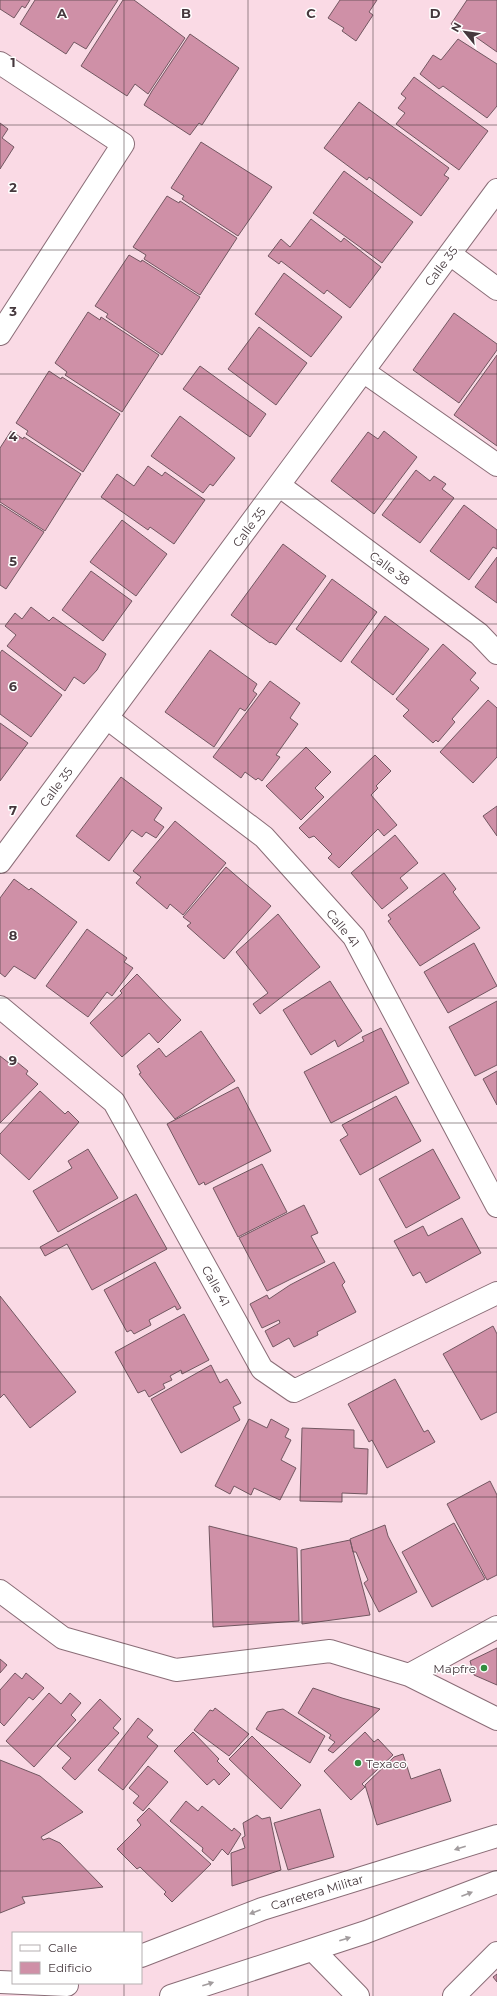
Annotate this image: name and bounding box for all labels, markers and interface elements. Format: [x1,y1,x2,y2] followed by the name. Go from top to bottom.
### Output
[56,5,68,21] text: A
[181,5,191,21] text: B
[306,5,316,21] text: C
[430,5,441,21] text: D
[445,12,485,52] north arrow
[448,20,465,34] text: N
[10,54,16,70] text: 1
[9,179,17,195] text: 2
[421,243,461,289] street label: Calle 35
[8,303,17,319] text: 3
[9,428,18,444] text: 4
[229,504,269,550] street label: Calle 35
[367,548,413,588] street label: Calle 38
[9,553,17,569] text: 5
[9,678,18,694] text: 6
[36,764,76,810] street label: Calle 35
[9,802,17,818] text: 7
[323,906,363,950] street label: Calle 41
[9,927,18,943] text: 8
[9,1052,17,1068] text: 9
[199,1263,233,1309] street label: Calle 41
[433,1661,476,1676] place label: Mapfre
[479,1663,489,1673] marker: Mapfre
[366,1756,407,1771] place label: Texaco
[353,1758,363,1768] marker: Texaco
[453,1845,465,1851] one-way arrow
[269,1871,365,1913] street label: Carretera Militar
[461,1890,473,1896] one-way arrow
[249,1909,261,1915] one-way arrow
[12,1932,142,1984] legend
[339,1936,351,1942] one-way arrow
[48,1940,77,1955] text: Calle
[48,1960,92,1975] text: Edificio
[202,1981,214,1987] one-way arrow

